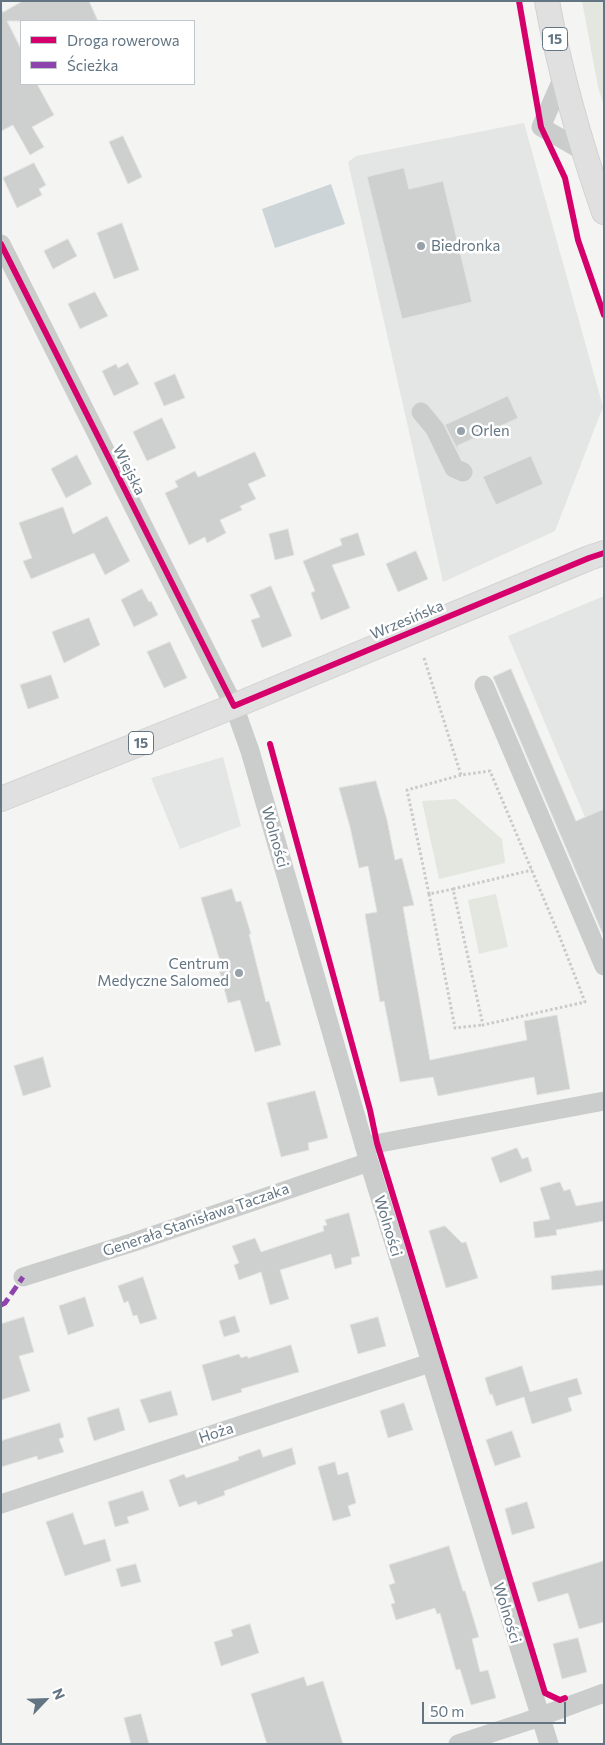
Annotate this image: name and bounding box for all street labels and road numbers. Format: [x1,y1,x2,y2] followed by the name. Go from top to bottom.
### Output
[542,28,568,50] road number: 15
[109,442,149,498] street label: Wiejska
[368,596,446,644] street label: Wrzesińska
[128,731,154,754] road number: 15
[258,804,292,870] street label: Wolności
[100,1180,292,1260] street label: Generała Stanisława Taczaka
[370,1193,406,1259] street label: Wolności
[196,1419,236,1447] street label: Hoża
[489,1580,525,1646] street label: Wolności

